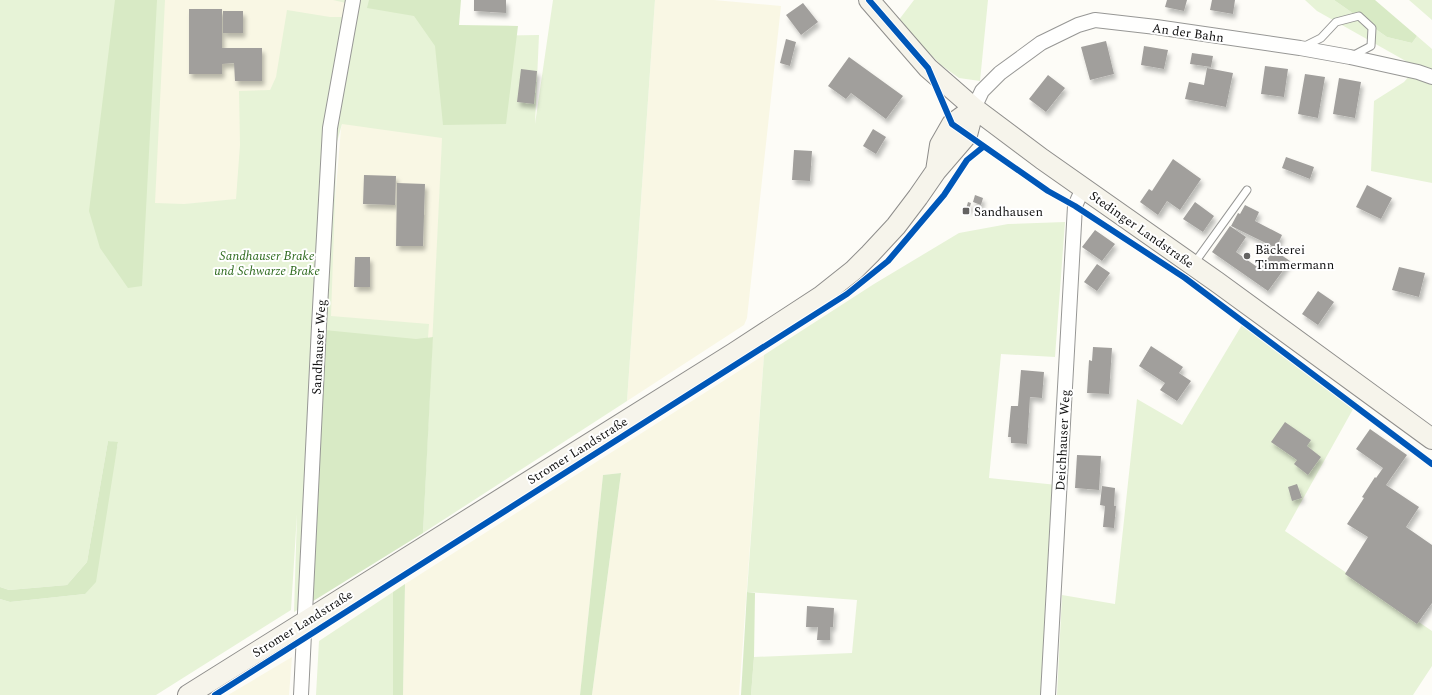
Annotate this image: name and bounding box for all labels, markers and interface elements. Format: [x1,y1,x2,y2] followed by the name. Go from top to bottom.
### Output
[1151,18,1226,48] street label: An der Bahn
[1085,186,1198,274] street label: Stedinger Landstraße
[974,202,1043,222] place label: Sandhausen
[961,206,971,216] marker: Sandhausen
[1255,240,1335,275] place label: Bäckerei Timmermann
[214,246,320,281] park label: Sandhauser Brake und Schwarze Brake
[1242,251,1252,261] marker: Bäckerei Timmermann
[307,299,331,395] street label: Sandhauser Weg
[1050,389,1076,491] street label: Deichhauser Weg
[523,412,632,490] street label: Stromer Landstraße
[248,585,357,663] street label: Stromer Landstraße

